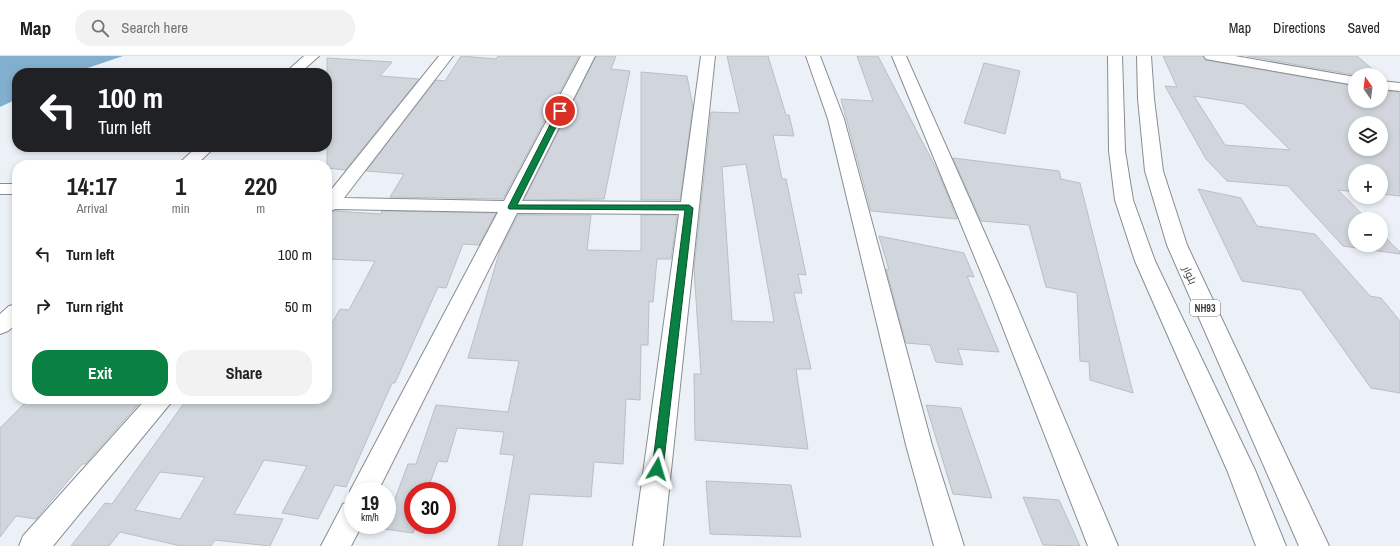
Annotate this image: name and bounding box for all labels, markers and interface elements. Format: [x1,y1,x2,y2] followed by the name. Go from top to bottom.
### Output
[75,10,355,46] search box
[20,15,51,41] text: Map
[89,17,111,39] icon: search
[121,17,188,38] text: Search here
[1229,19,1251,37] text: Map
[1273,19,1325,37] text: Directions
[1347,19,1380,37] text: Saved
[1348,68,1388,108] north arrow
[1348,68,1388,252] map controls
[98,79,163,117] text: 100 m
[32,84,84,136] icon: left
[543,94,577,128] pin
[549,100,571,122] icon: arrive
[98,115,151,140] text: Turn left
[1348,116,1388,156] button: layers
[1348,164,1388,204] button: +
[67,170,117,202] text: 14:17
[175,170,186,202] text: 1
[244,170,277,202] text: 220
[77,200,107,217] text: Arrival
[172,200,190,217] text: min
[256,200,265,217] text: m
[1348,212,1388,252] button: −
[32,243,54,265] icon: left
[66,244,114,265] text: Turn left
[278,244,312,265] text: 100 m
[1179,263,1200,286] street label: بلوار
[32,295,54,317] icon: right
[66,296,123,317] text: Turn right
[285,296,312,317] text: 50 m
[1190,300,1220,316] road number: NH93
[32,350,168,396] button: Exit
[176,350,312,396] button: Share
[636,448,678,490] position arrow
[404,482,456,534] speed limit sign: 30
[361,489,379,516] text: 19
[361,511,379,524] text: km/h

